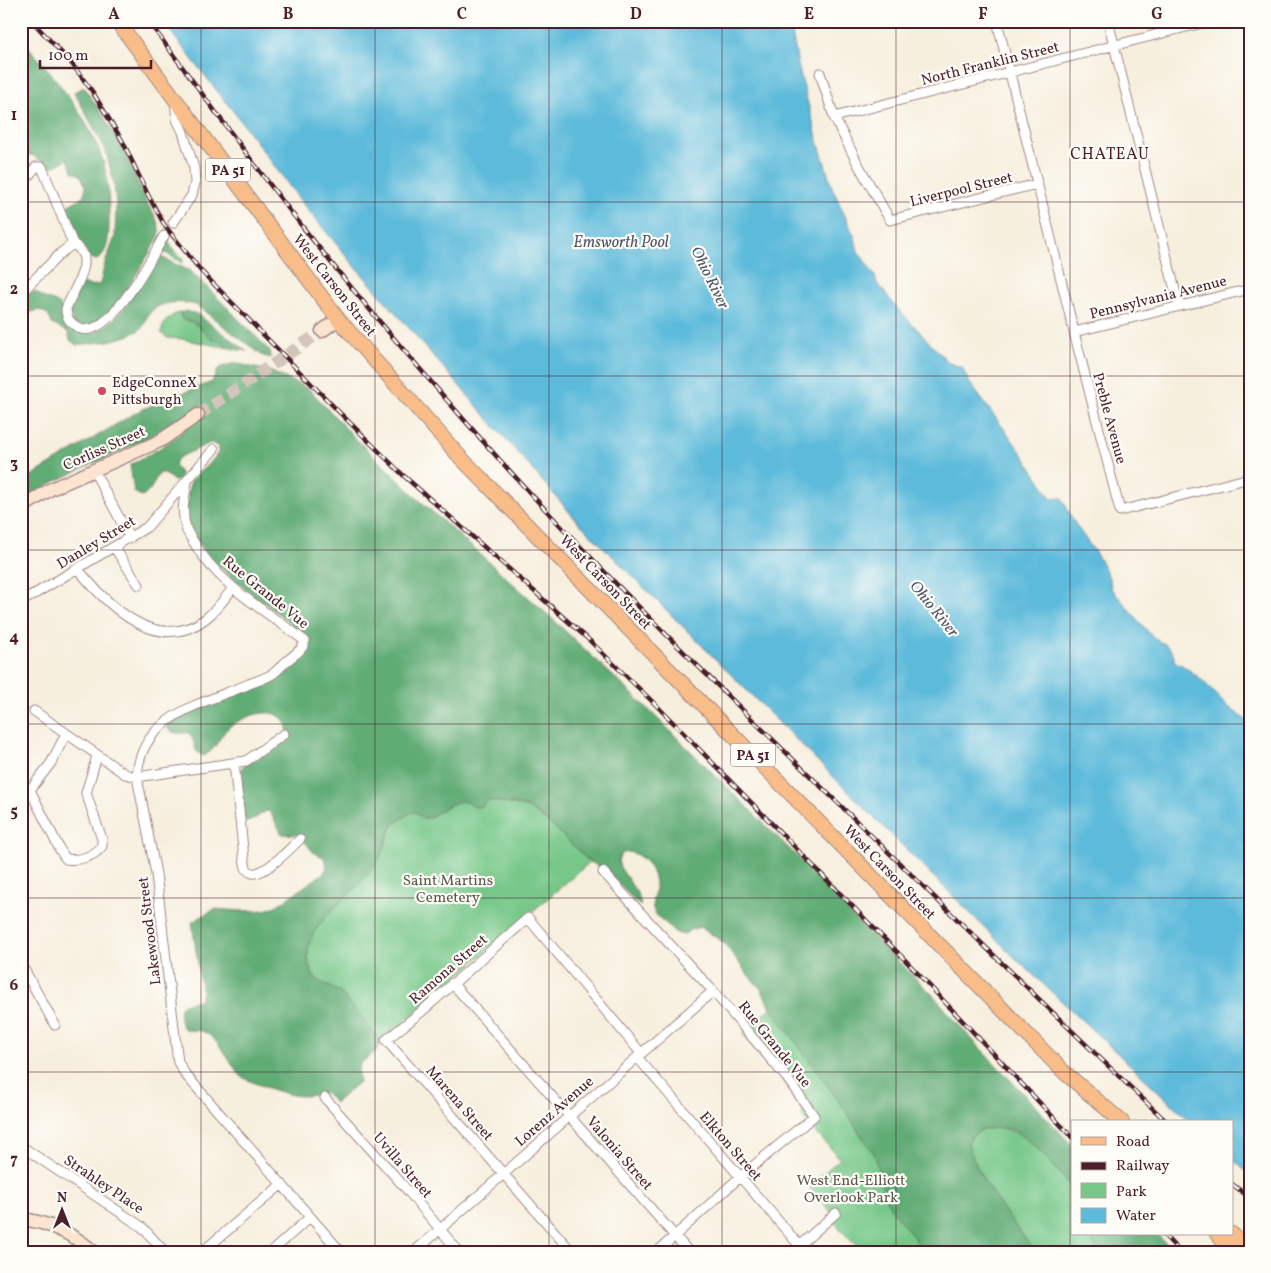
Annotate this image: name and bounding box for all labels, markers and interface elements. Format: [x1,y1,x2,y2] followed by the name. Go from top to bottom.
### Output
[108,4,120,26] text: A
[283,4,294,26] text: B
[457,4,467,26] text: C
[630,4,642,26] text: D
[804,4,814,26] text: E
[978,4,988,26] text: F
[1151,4,1163,26] text: G
[919,37,1062,92] street label: North Franklin Street
[40,38,151,70] scale bar
[48,46,88,67] text: 100 m
[11,105,17,127] text: 1
[1070,144,1150,166] district label: CHATEAU
[206,158,250,182] road number: PA 51
[908,168,1015,213] street label: Liverpool Street
[287,230,381,342] street label: West Carson Street
[573,232,669,254] water label: Emsworth Pool
[685,243,734,314] water label: Ohio River
[1088,271,1229,326] street label: Pennsylvania Avenue
[10,279,18,301] text: 2
[1086,370,1131,466] street label: Preble Avenue
[112,373,197,411] place label: EdgeConneX Pittsburgh
[96,385,108,397] marker: EdgeConneX Pittsburgh
[60,422,149,477] street label: Corliss Street
[10,453,18,475] text: 3
[53,511,140,575] street label: Danley Street
[554,531,656,635] street label: West Carson Street
[217,552,313,635] street label: Rue Grande Vue
[904,576,964,643] water label: Ohio River
[9,627,19,649] text: 4
[730,744,776,766] road number: PA 51
[10,801,18,823] text: 5
[838,821,940,925] street label: West Carson Street
[403,871,493,909] park label: Saint Martins Cemetery
[133,875,168,986] street label: Lakewood Street
[405,930,493,1010] street label: Ramona Street
[10,975,19,997] text: 6
[732,997,815,1093] street label: Rue Grande Vue
[420,1062,497,1146] street label: Marena Street
[511,1072,599,1152] street label: Lorenz Avenue
[694,1108,766,1186] street label: Elkton Street
[581,1112,657,1196] street label: Valonia Street
[1071,1120,1234,1236] legend
[367,1128,436,1204] street label: Uvilla Street
[1116,1132,1150,1153] text: Road
[10,1149,18,1171] text: 7
[59,1151,148,1220] street label: Strahley Place
[1116,1156,1169,1177] text: Railway
[797,1171,905,1209] park label: West End-Elliott Overlook Park
[1116,1182,1147,1203] text: Park
[38,1186,88,1236] north arrow
[57,1189,67,1208] text: N
[1116,1206,1156,1227] text: Water

